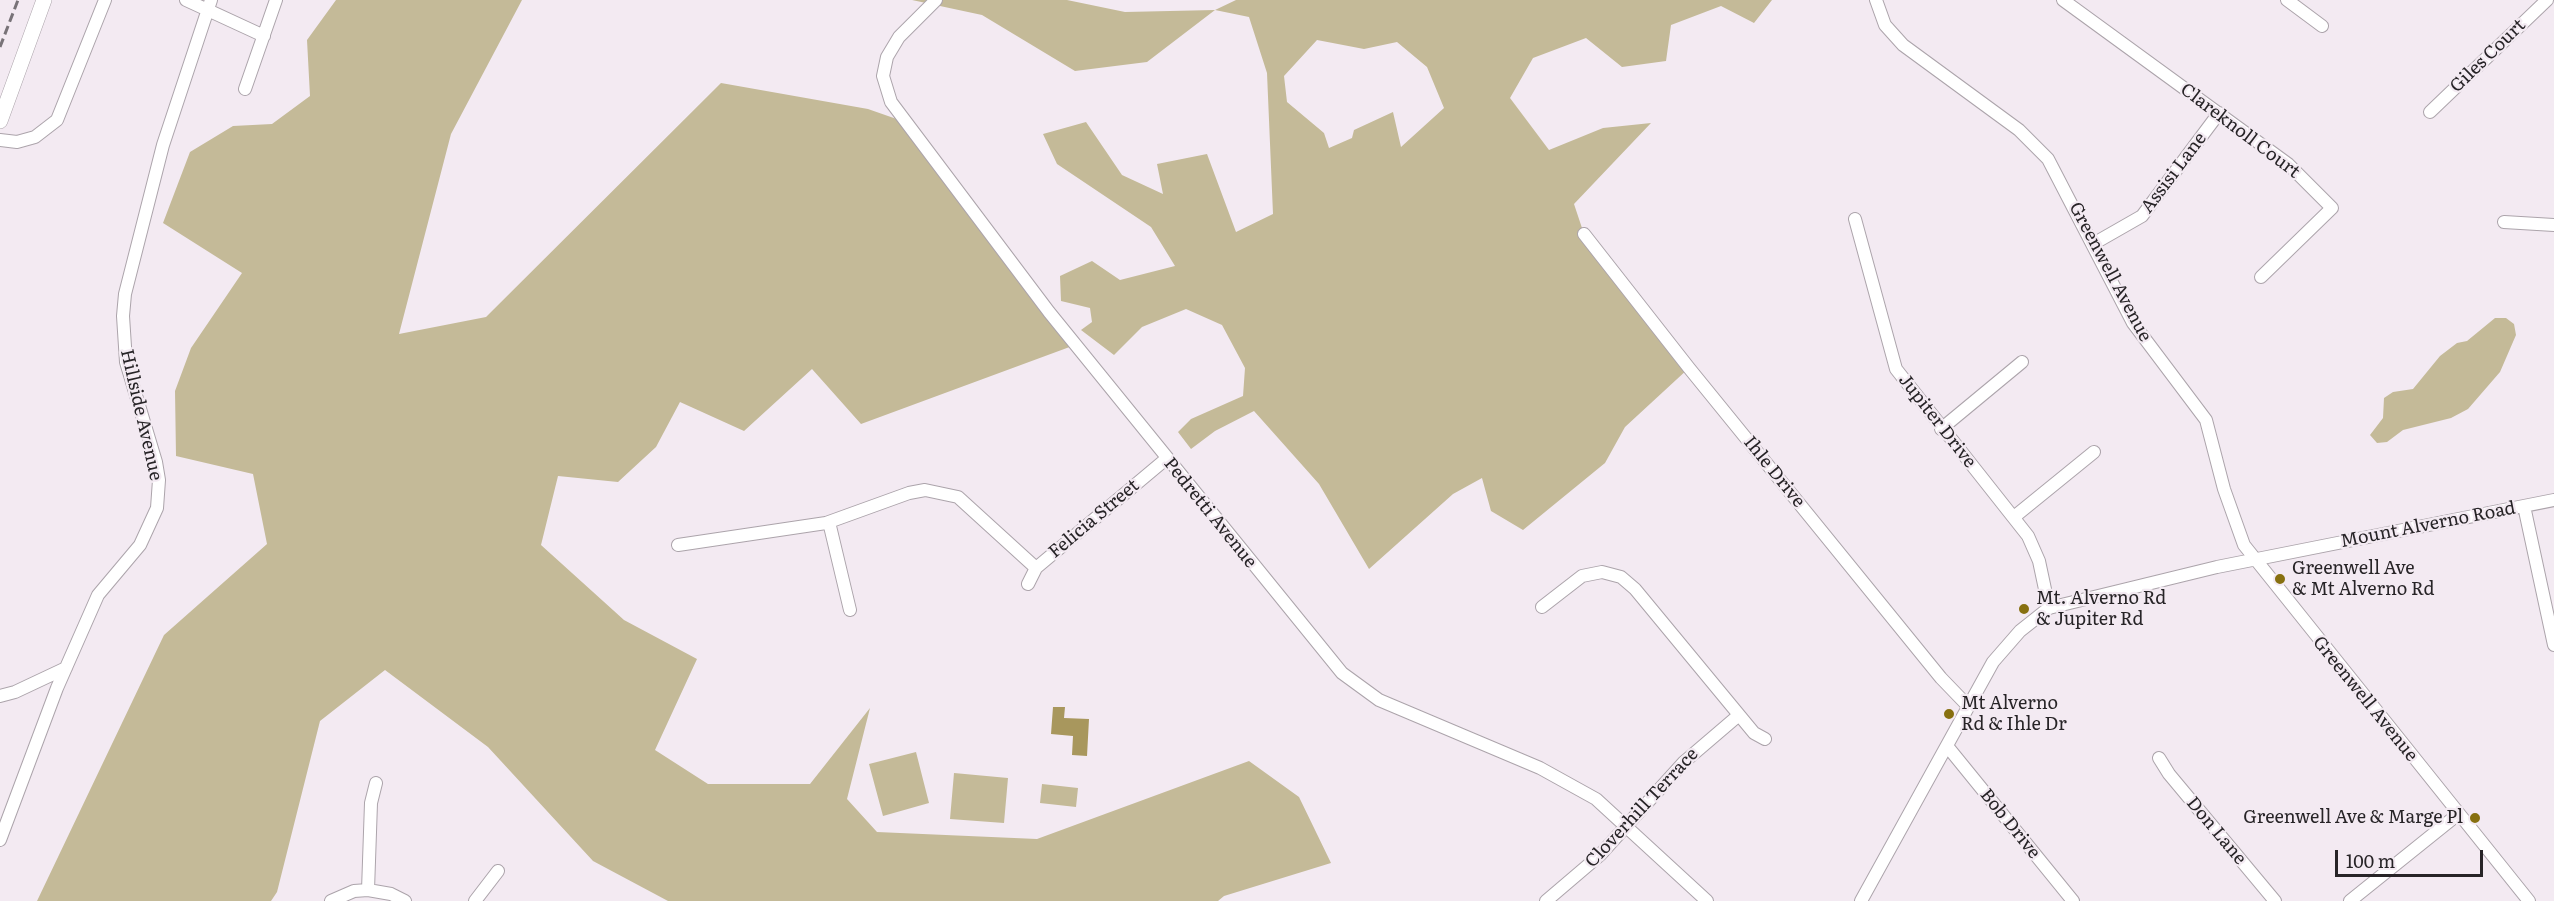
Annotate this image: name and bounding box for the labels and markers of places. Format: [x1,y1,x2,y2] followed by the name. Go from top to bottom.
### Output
[2292,558,2434,600] place label: Greenwell Ave & Mt Alverno Rd
[2273,572,2287,586] marker: Greenwell Ave & Mt Alverno Rd
[2036,588,2166,630] place label: Mt. Alverno Rd & Jupiter Rd
[2017,602,2031,616] marker: Mt. Alverno Rd & Jupiter Rd
[1961,693,2067,736] place label: Mt Alverno Rd & Ihle Dr
[1942,707,1956,721] marker: Mt Alverno Rd & Ihle Dr
[2243,807,2463,829] place label: Greenwell Ave & Marge Pl
[2468,811,2482,825] marker: Greenwell Ave & Marge Pl

